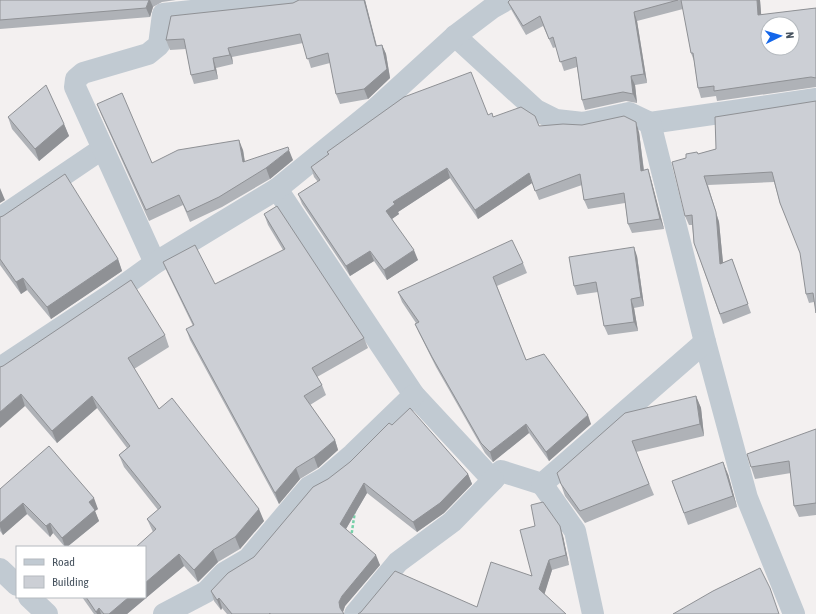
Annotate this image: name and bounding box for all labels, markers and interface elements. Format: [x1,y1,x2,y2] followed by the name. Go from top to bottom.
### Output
[760,16,800,56] north arrow
[784,31,796,39] text: N
[16,546,146,598] legend
[52,555,75,569] text: Road
[52,575,90,589] text: Building

